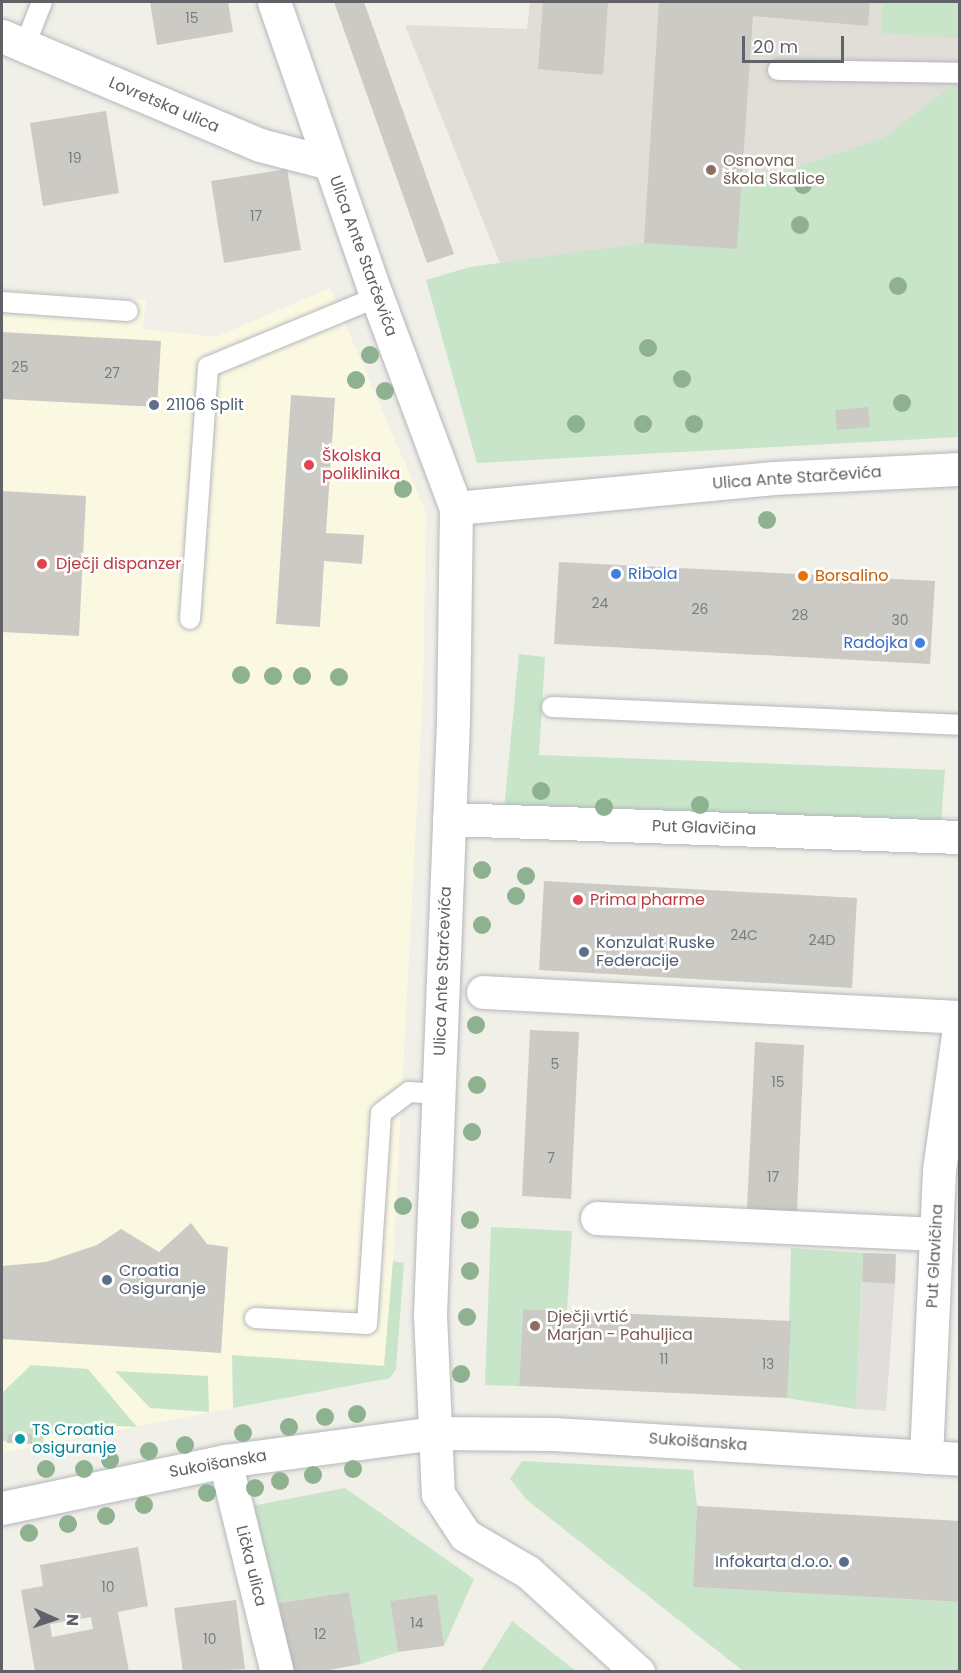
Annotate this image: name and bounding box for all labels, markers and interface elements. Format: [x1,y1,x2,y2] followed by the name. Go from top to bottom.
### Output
[185,10,199,26] house number: 15
[745,24,847,62] scale bar
[753,34,798,59] text: 20 m
[106,73,222,137] street label: Lovretska ulica
[68,150,82,166] house number: 19
[723,151,825,189] place label: Osnovna škola Skalice
[704,163,718,177] marker: Osnovna škola Skalice
[325,173,401,339] street label: Ulica Ante Starčevića
[250,208,262,224] house number: 17
[12,359,28,375] house number: 25
[104,365,120,381] house number: 27
[166,395,244,415] place label: 21106 Split
[147,398,161,412] marker: 21106 Split
[322,446,400,484] place label: Školska poliklinika
[300,456,318,474] marker: Školska poliklinika
[712,463,882,493] street label: Ulica Ante Starčevića
[56,554,181,574] place label: Dječji dispanzer
[33,555,51,573] marker: Dječji dispanzer
[628,564,677,584] place label: Ribola
[815,566,889,586] place label: Borsalino
[609,567,623,581] marker: Ribola
[796,569,810,583] marker: Borsalino
[592,595,608,611] house number: 24
[692,601,708,617] house number: 26
[792,607,808,623] house number: 28
[891,612,909,628] house number: 30
[843,633,908,653] place label: Radojka
[913,636,927,650] marker: Radojka
[651,817,757,839] street label: Put Glavičina
[430,886,456,1056] street label: Ulica Ante Starčevića
[590,890,705,910] place label: Prima pharme
[571,893,585,907] marker: Prima pharme
[730,927,758,943] house number: 24C
[809,932,835,948] house number: 24D
[596,933,715,971] place label: Konzulat Ruske Federacije
[577,945,591,959] marker: Konzulat Ruske Federacije
[551,1056,559,1072] house number: 5
[771,1074,785,1090] house number: 15
[547,1150,555,1166] house number: 7
[767,1169,779,1185] house number: 17
[923,1203,947,1309] street label: Put Glavičina
[119,1261,206,1299] place label: Croatia Osiguranje
[100,1273,114,1287] marker: Croatia Osiguranje
[547,1307,693,1345] place label: Dječji vrtić Marjan - Pahuljica
[528,1319,542,1333] marker: Dječji vrtić Marjan - Pahuljica
[660,1351,668,1367] house number: 11
[762,1356,774,1372] house number: 13
[32,1420,116,1458] place label: TS Croatia osiguranje
[648,1429,748,1455] street label: Sukoišanska
[13,1432,27,1446] marker: TS Croatia osiguranje
[168,1446,268,1482] street label: Sukoišanska
[232,1524,270,1608] street label: Lička ulica
[715,1552,832,1572] place label: Infokarta d.o.o.
[837,1555,851,1569] marker: Infokarta d.o.o.
[101,1579,115,1595] house number: 10
[24,1589,84,1649] north arrow
[61,1613,84,1627] text: N
[410,1615,424,1631] house number: 14
[314,1626,326,1642] house number: 12
[203,1631,217,1647] house number: 10

